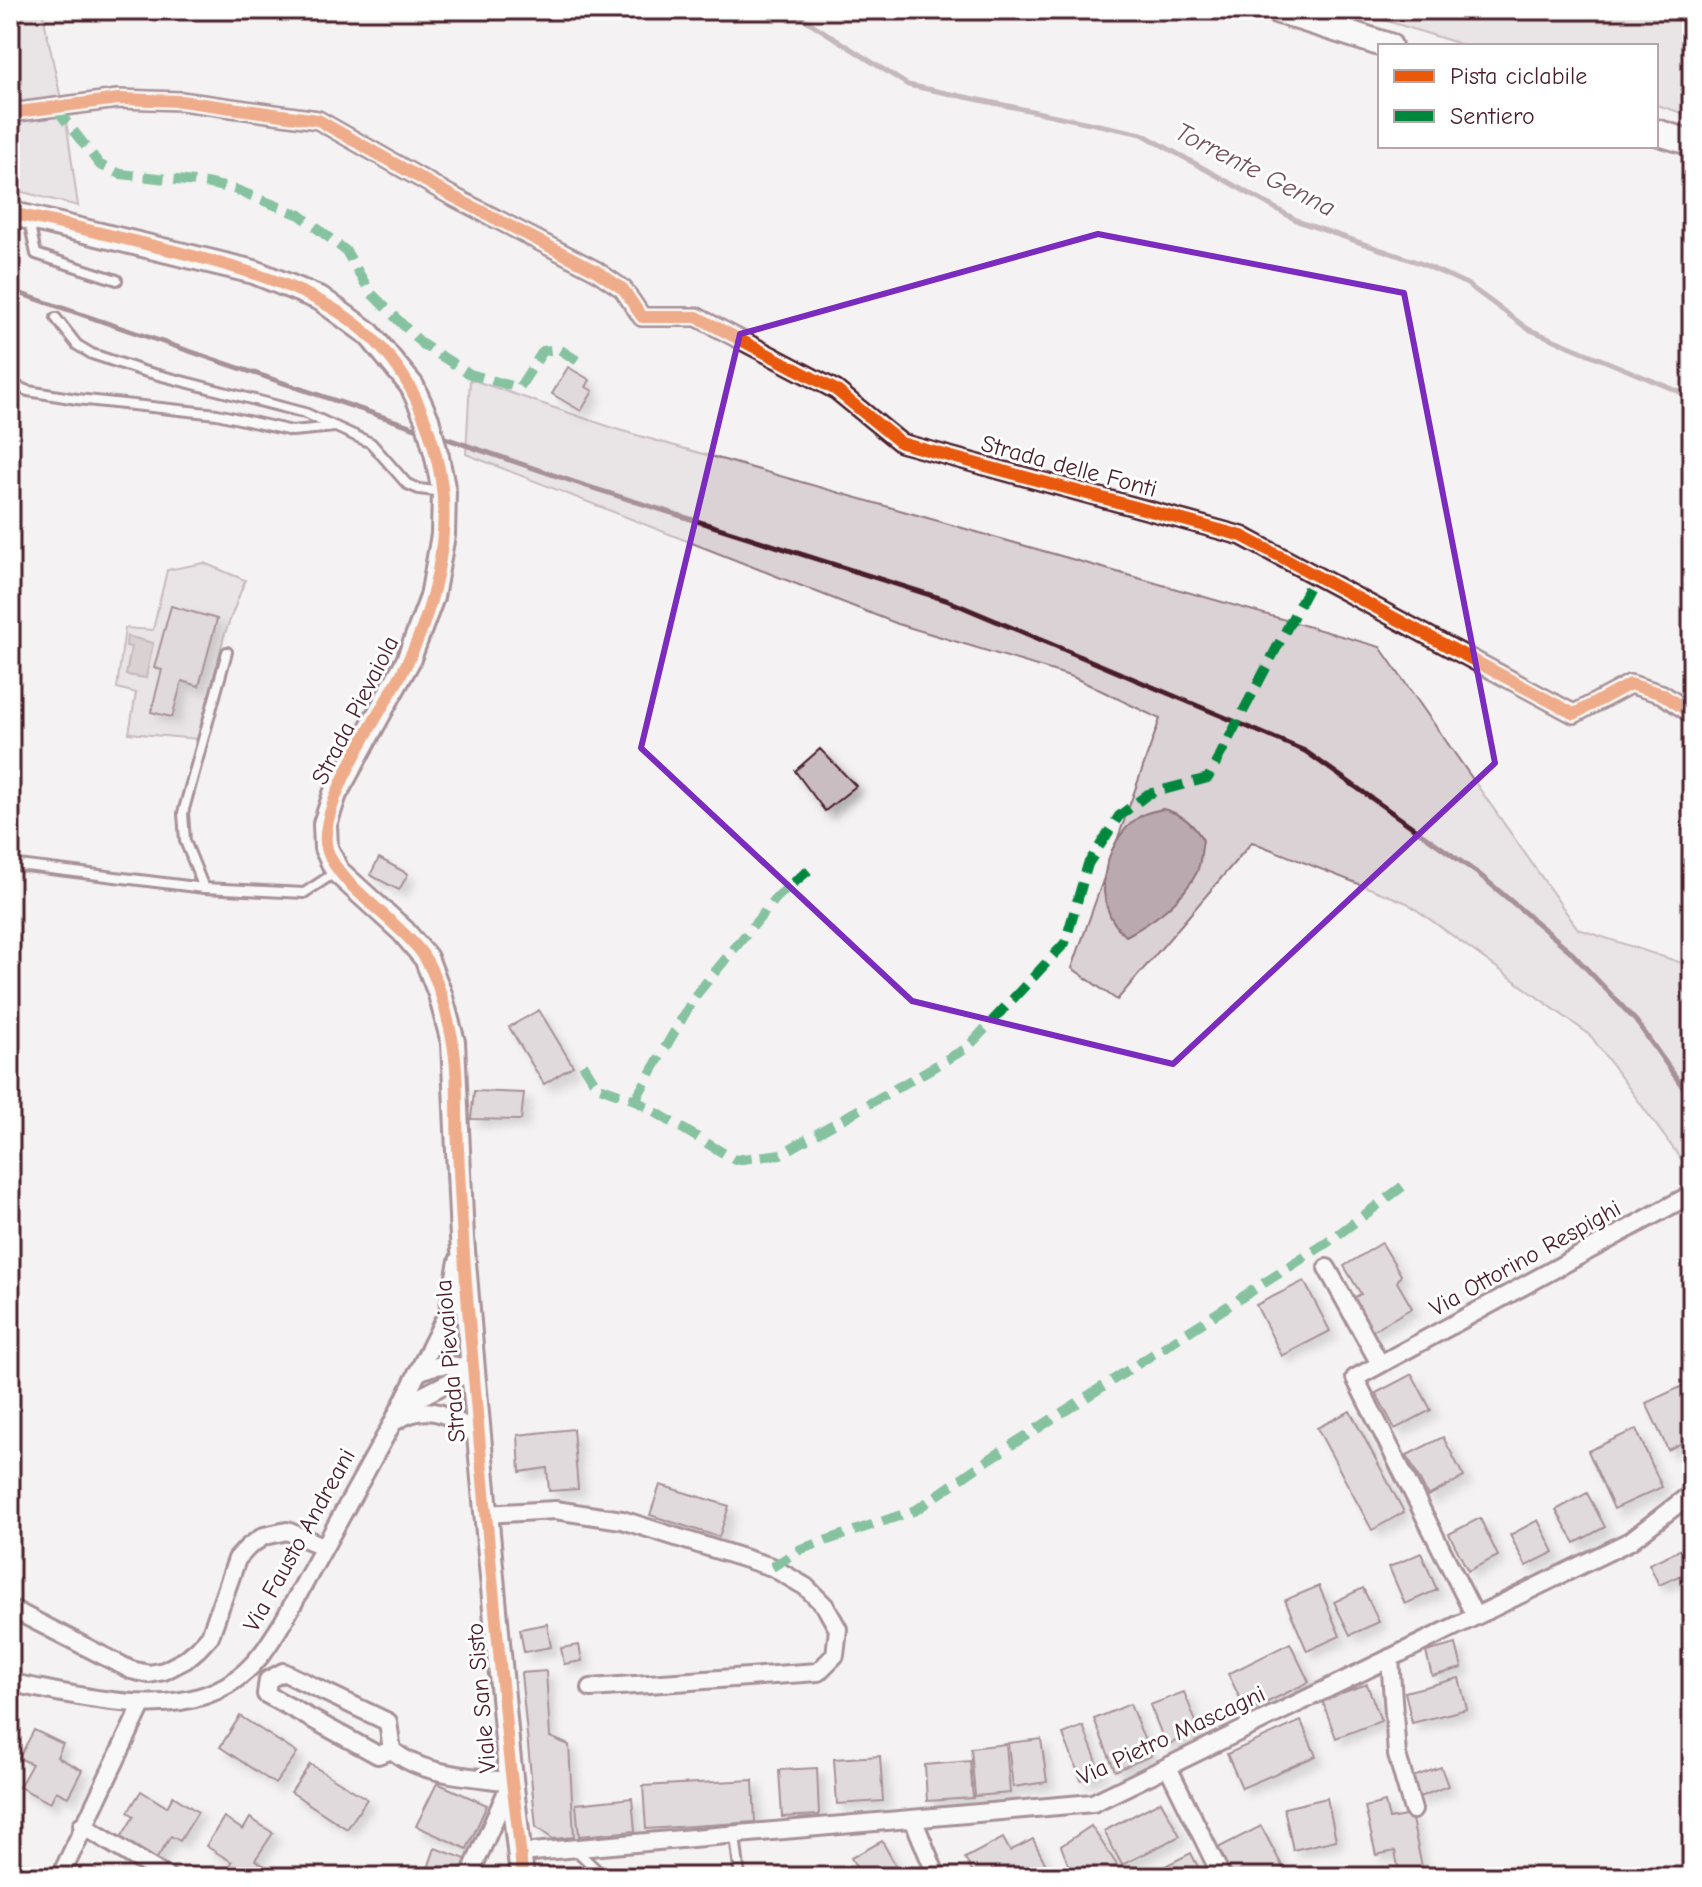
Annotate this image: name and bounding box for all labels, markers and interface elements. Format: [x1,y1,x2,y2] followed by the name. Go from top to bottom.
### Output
[1378,44,1658,148] legend
[1450,62,1587,90] text: Pista ciclabile
[1450,102,1535,130] text: Sentiero
[1170,117,1340,223] water label: Torrente Genna
[978,429,1160,503] street label: Strada delle Fonti
[305,631,405,789] street label: Strada Pievaiola
[1425,1194,1625,1322] street label: Via Ottorino Respighi
[429,1278,471,1444] street label: Strada Pievaiola
[237,1444,361,1636] street label: Via Fausto Andreani
[460,1622,502,1774] street label: Viale San Sisto
[1073,1679,1269,1791] street label: Via Pietro Mascagni

